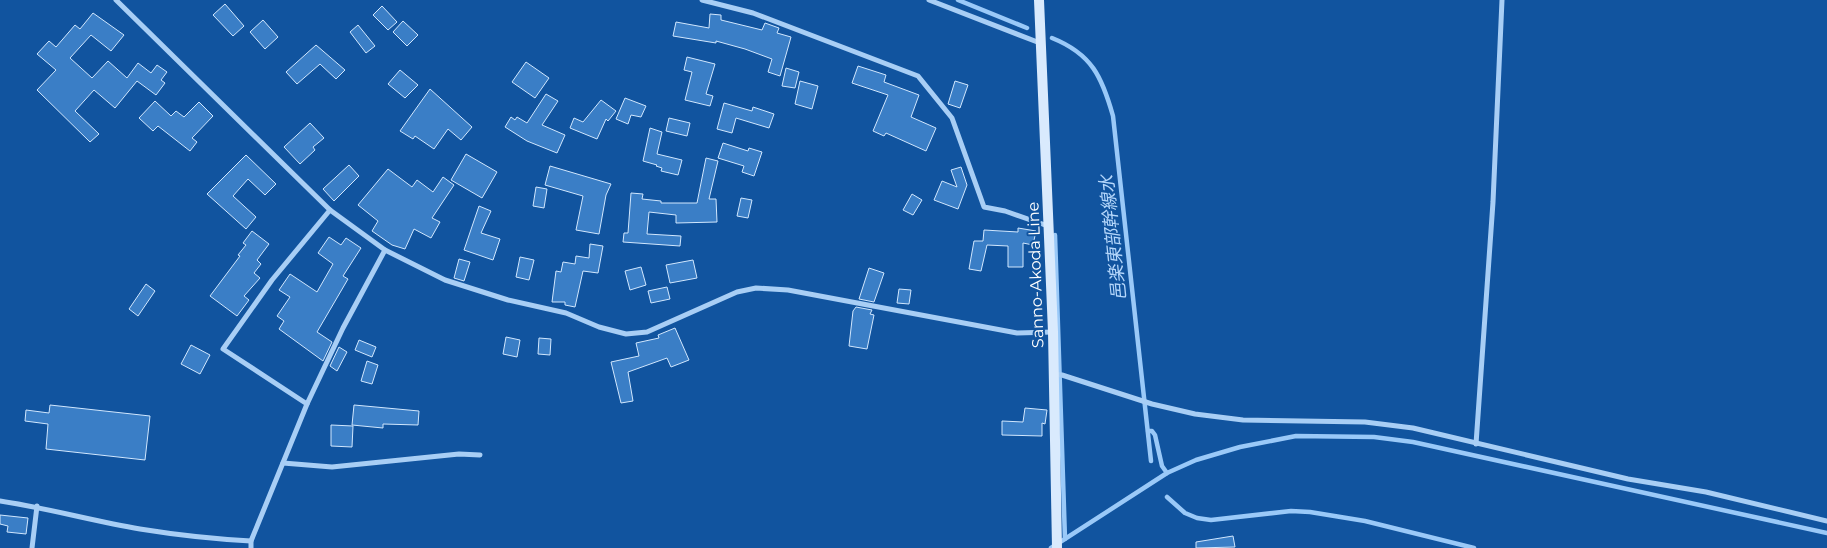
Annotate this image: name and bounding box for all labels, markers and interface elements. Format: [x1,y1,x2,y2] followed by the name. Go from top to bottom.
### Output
[1095,172,1131,302] water label: 邑楽東部幹線水
[1023,201,1048,348] street label: Sanno-Akoda Line

